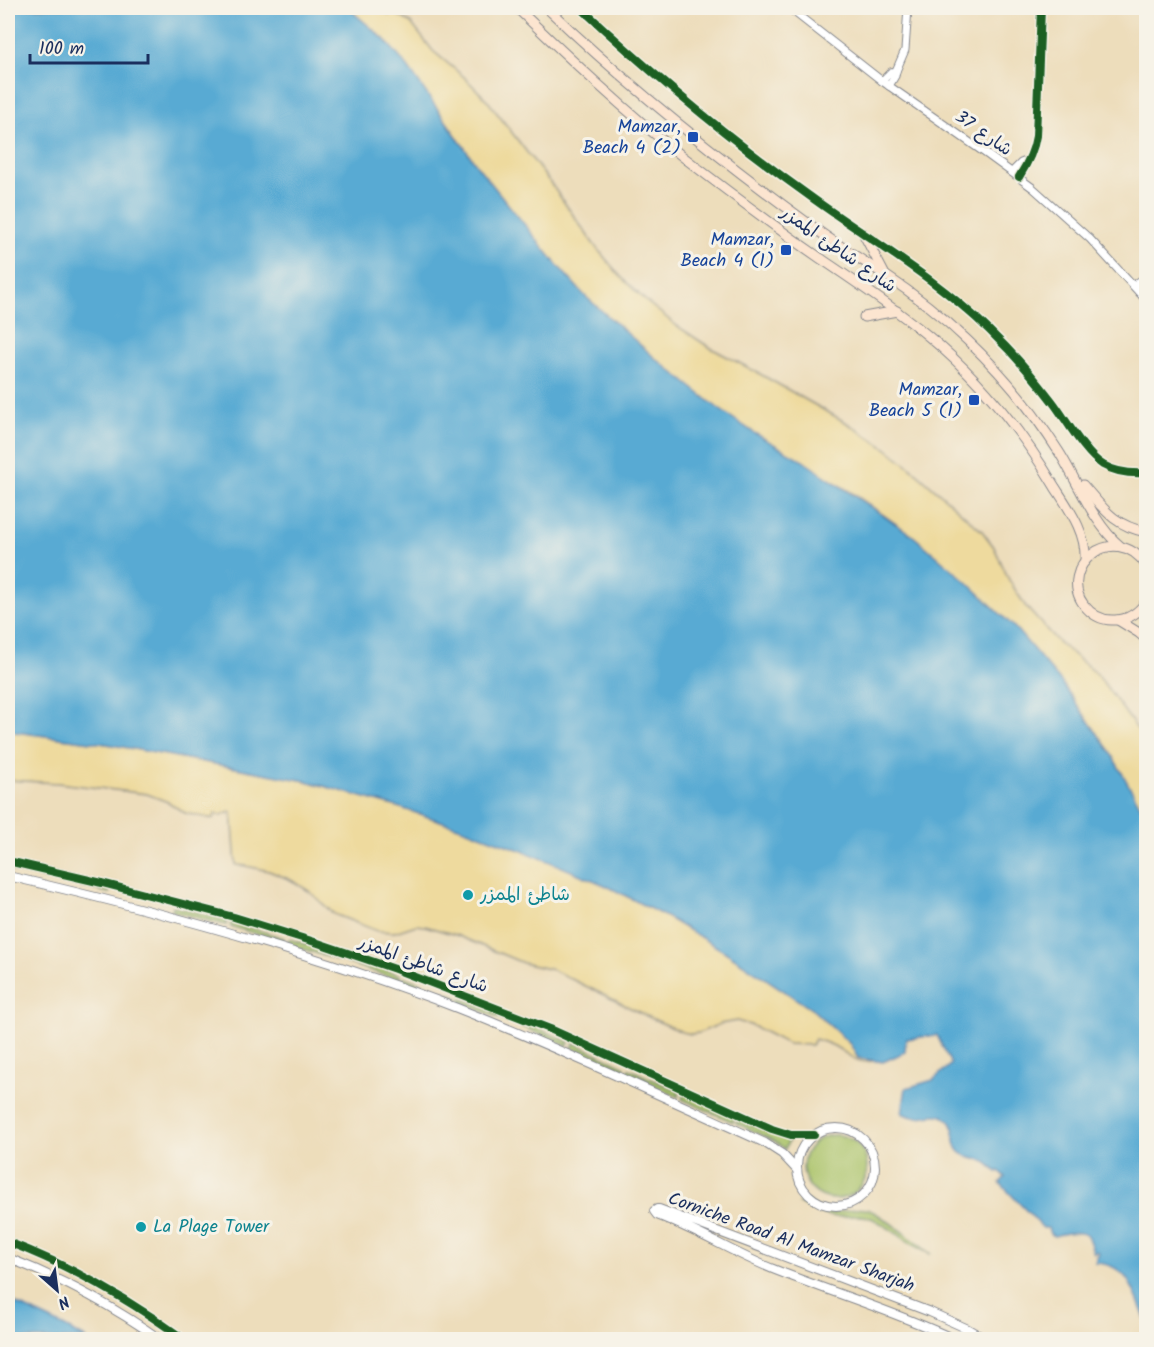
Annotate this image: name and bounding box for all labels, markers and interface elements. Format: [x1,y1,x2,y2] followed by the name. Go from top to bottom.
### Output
[30,27,148,65] scale bar
[39,35,84,64] text: 100 m
[948,104,1018,164] street label: شارع 37
[583,113,681,163] place label: Mamzar, Beach 4 (2)
[686,130,700,144] marker: Mamzar, Beach 4 (2)
[773,198,902,301] street label: شارع شاطئ الممزر
[681,226,774,276] place label: Mamzar, Beach 4 (1)
[779,243,793,257] marker: Mamzar, Beach 4 (1)
[869,376,962,426] place label: Mamzar, Beach 5 (1)
[967,393,981,407] marker: Mamzar, Beach 5 (1)
[479,881,570,910] place label: شاطئ الممزر
[461,888,475,902] marker: شاطئ الممزر
[353,928,492,1002] street label: شارع شاطئ الممزر
[664,1185,918,1301] street label: Corniche Road Al Mamzar Sharjah
[153,1213,270,1242] place label: La Plage Tower
[134,1220,148,1234] marker: La Plage Tower
[27,1260,87,1320] north arrow
[53,1289,74,1315] text: N

